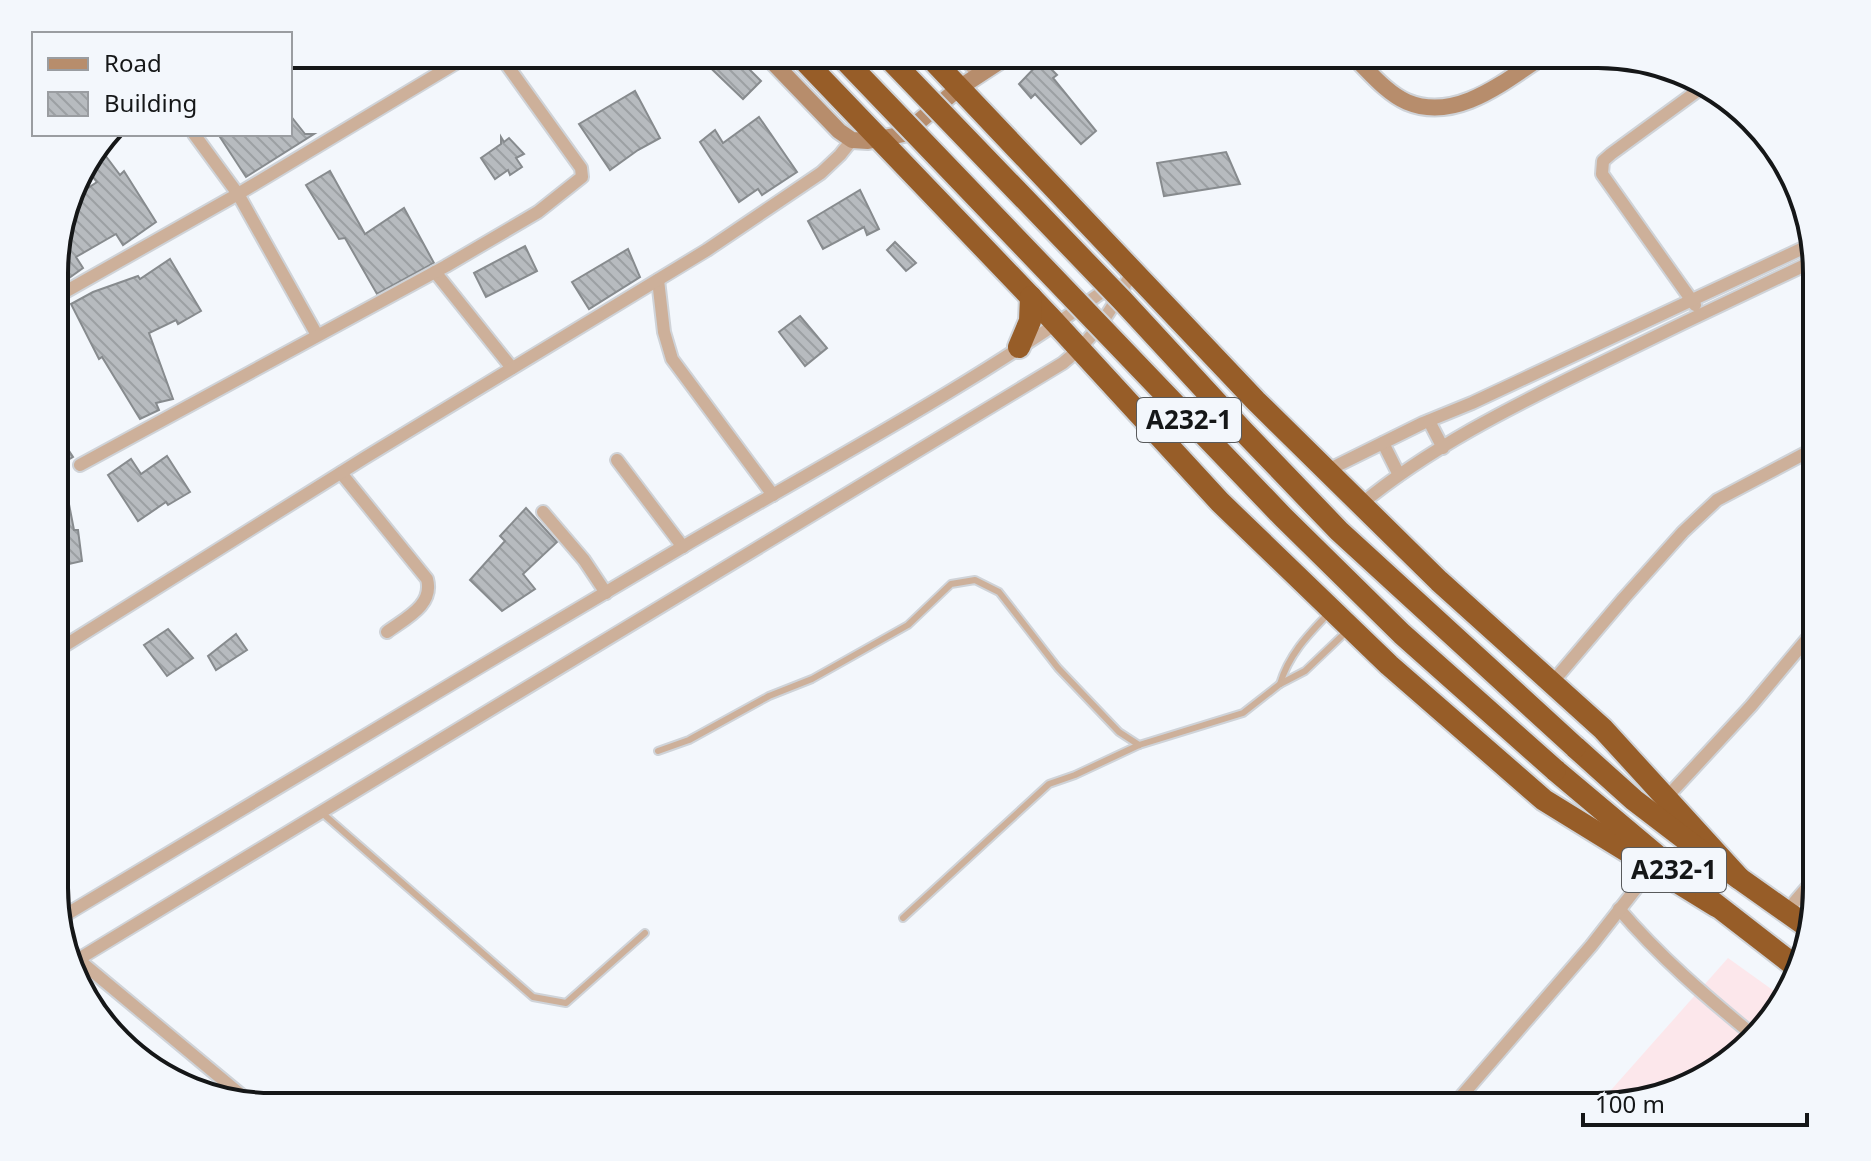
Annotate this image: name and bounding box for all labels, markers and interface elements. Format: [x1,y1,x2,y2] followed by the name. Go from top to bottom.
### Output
[32,32,292,136] legend
[104,46,162,79] text: Road
[104,86,197,119] text: Building
[1137,398,1241,442] road number: A232-1
[1622,848,1726,892] road number: A232-1
[1583,1077,1807,1127] scale bar
[1595,1087,1665,1120] text: 100 m

